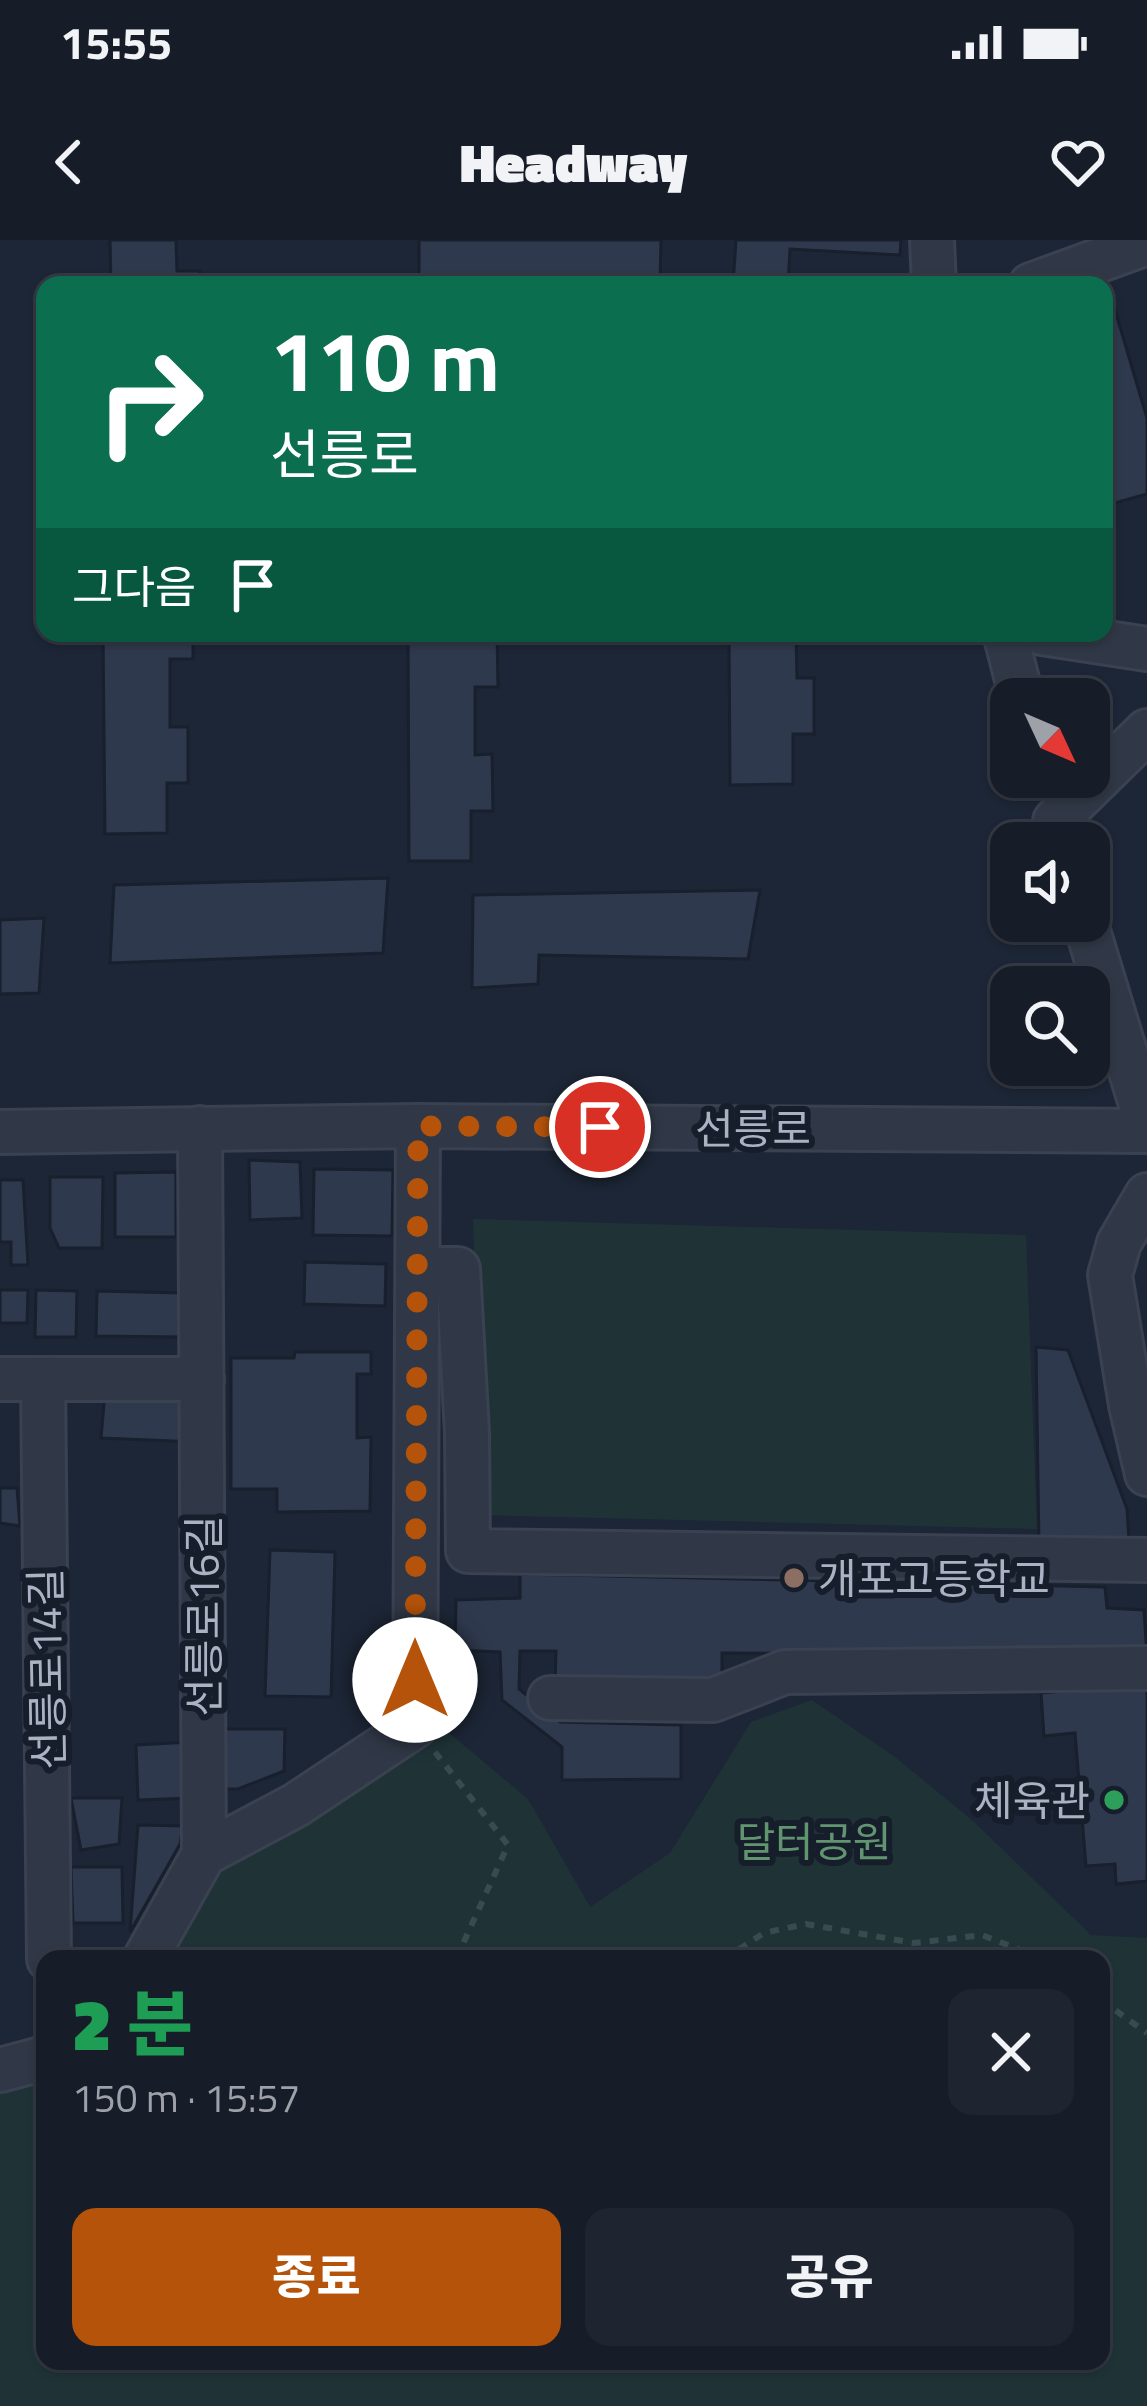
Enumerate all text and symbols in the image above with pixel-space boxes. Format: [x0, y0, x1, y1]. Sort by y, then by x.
text: 15:55 [60, 8, 172, 76]
text: Headway [460, 121, 687, 203]
icon: back [36, 129, 102, 195]
icon: heart [1045, 129, 1111, 195]
text: 110 m [270, 296, 500, 424]
icon: right [72, 324, 228, 480]
text: 선릉로 [270, 413, 419, 495]
text: 그다음 [72, 552, 196, 620]
icon: arrive [220, 552, 286, 618]
north arrow [990, 678, 1110, 798]
map controls [990, 678, 1110, 1086]
button: sound [990, 822, 1110, 942]
button: search [990, 966, 1110, 1086]
pin [549, 1076, 651, 1178]
icon: arrive [567, 1094, 633, 1160]
street label: 선릉로 [695, 1096, 811, 1160]
street label: 선릉로16길 [171, 1515, 235, 1717]
place label: 개포고등학교 [818, 1546, 1050, 1610]
marker: 개포고등학교 [781, 1565, 807, 1591]
street label: 선릉로14길 [12, 1568, 80, 1770]
position arrow [352, 1617, 478, 1743]
place label: 체육관 [974, 1768, 1090, 1832]
marker: 체육관 [1101, 1787, 1127, 1813]
park label: 달터공원 [737, 1809, 891, 1873]
text: 2 분 [72, 1968, 193, 2078]
button: close [948, 1989, 1074, 2115]
text: 150 m · 15:57 [72, 2068, 300, 2127]
button: 종료 [72, 2208, 561, 2346]
button: 공유 [585, 2208, 1074, 2346]

